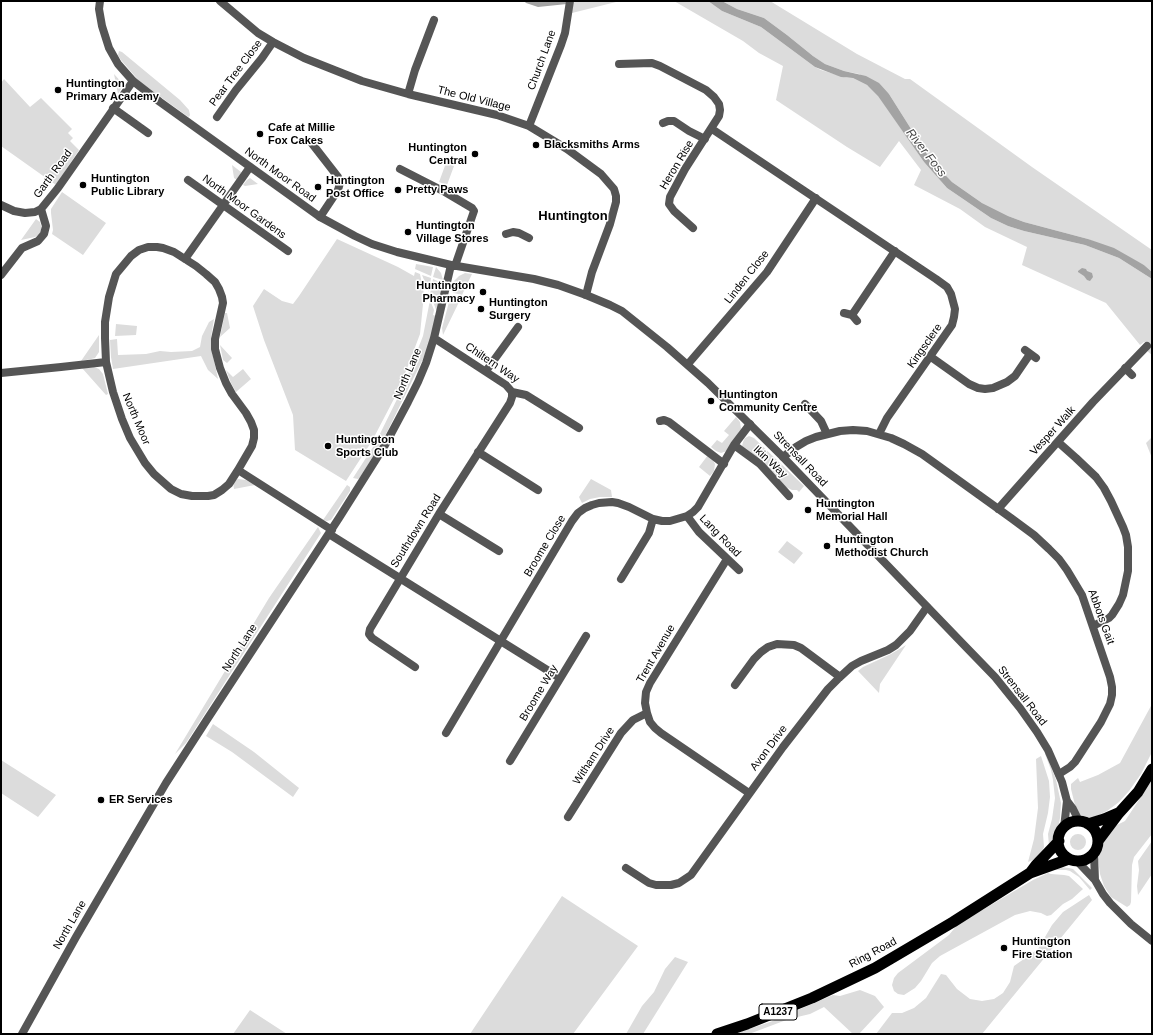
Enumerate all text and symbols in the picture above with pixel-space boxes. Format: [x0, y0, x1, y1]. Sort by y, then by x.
street label: Church Lane [525, 28, 559, 92]
street label: Pear Tree Close [207, 37, 265, 109]
place label: Huntington Primary Academy [66, 77, 159, 103]
street label: The Old Village [436, 84, 512, 114]
marker: Huntington Primary Academy [53, 85, 63, 95]
place label: Cafe at Millie Fox Cakes [268, 121, 335, 147]
water label: River Foss [903, 126, 949, 180]
marker: Cafe at Millie Fox Cakes [255, 129, 265, 139]
place label: Blacksmiths Arms [544, 138, 640, 152]
street label: Heron Rise [657, 138, 697, 192]
marker: Blacksmiths Arms [531, 140, 541, 150]
place label: Huntington Central [408, 141, 467, 167]
street label: North Moor Road [242, 145, 318, 205]
street label: Garth Road [31, 147, 75, 201]
marker: Huntington Central [470, 149, 480, 159]
place label: Huntington Public Library [91, 172, 164, 198]
street label: North Moor Gardens [200, 172, 288, 242]
place label: Huntington Post Office [326, 174, 385, 200]
marker: Huntington Public Library [78, 180, 88, 190]
marker: Huntington Post Office [313, 182, 323, 192]
place label: Pretty Paws [406, 183, 468, 197]
marker: Pretty Paws [393, 185, 403, 195]
district label: Huntington [538, 208, 608, 224]
place label: Huntington Village Stores [416, 219, 489, 245]
marker: Huntington Village Stores [403, 227, 413, 237]
street label: Linden Close [722, 248, 772, 306]
place label: Huntington Pharmacy [416, 279, 475, 305]
marker: Huntington Pharmacy [478, 287, 488, 297]
place label: Huntington Surgery [489, 296, 548, 322]
marker: Huntington Surgery [476, 304, 486, 314]
street label: Kingsclere [905, 321, 945, 371]
street label: Chiltern Way [462, 340, 522, 386]
street label: North Lane [391, 346, 425, 402]
place label: Huntington Community Centre [719, 388, 817, 414]
street label: North Moor [119, 391, 153, 447]
marker: Huntington Community Centre [706, 396, 716, 406]
street label: Vesper Walk [1028, 404, 1078, 458]
street label: Strensall Road [770, 428, 830, 490]
place label: Huntington Sports Club [336, 433, 398, 459]
marker: Huntington Sports Club [323, 441, 333, 451]
street label: Ikin Way [750, 443, 790, 481]
street label: Southdown Road [388, 492, 444, 570]
place label: Huntington Memorial Hall [816, 497, 888, 523]
marker: Huntington Memorial Hall [803, 505, 813, 515]
street label: Lang Road [697, 512, 743, 560]
street label: Broome Close [521, 513, 569, 579]
place label: Huntington Methodist Church [835, 533, 928, 559]
marker: Huntington Methodist Church [822, 541, 832, 551]
street label: Abbots Gait [1085, 588, 1117, 646]
street label: North Lane [220, 622, 260, 674]
street label: Trent Avenue [634, 622, 678, 686]
street label: Broome Way [517, 663, 561, 723]
street label: Strensall Road [995, 664, 1049, 728]
street label: Avon Drive [748, 723, 790, 773]
street label: Witham Drive [570, 725, 618, 787]
place label: ER Services [109, 793, 173, 807]
marker: ER Services [96, 795, 106, 805]
street label: North Lane [51, 898, 89, 952]
street label: Ring Road [847, 935, 899, 971]
place label: Huntington Fire Station [1012, 935, 1073, 961]
marker: Huntington Fire Station [999, 943, 1009, 953]
road number: A1237 [759, 1004, 797, 1020]

